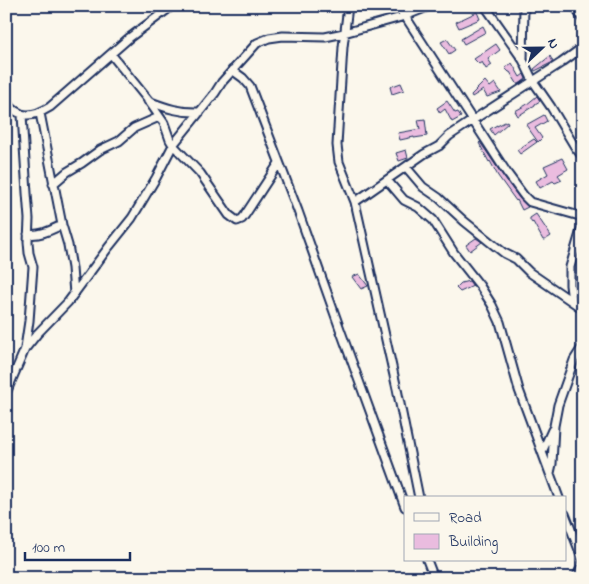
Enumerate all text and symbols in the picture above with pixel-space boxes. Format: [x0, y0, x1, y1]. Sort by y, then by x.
north arrow [516, 22, 566, 72]
text: N [541, 35, 564, 52]
legend [404, 496, 566, 562]
text: Road [449, 507, 482, 529]
scale bar [25, 529, 130, 561]
text: Building [448, 531, 498, 554]
text: 100 m [32, 537, 65, 559]

